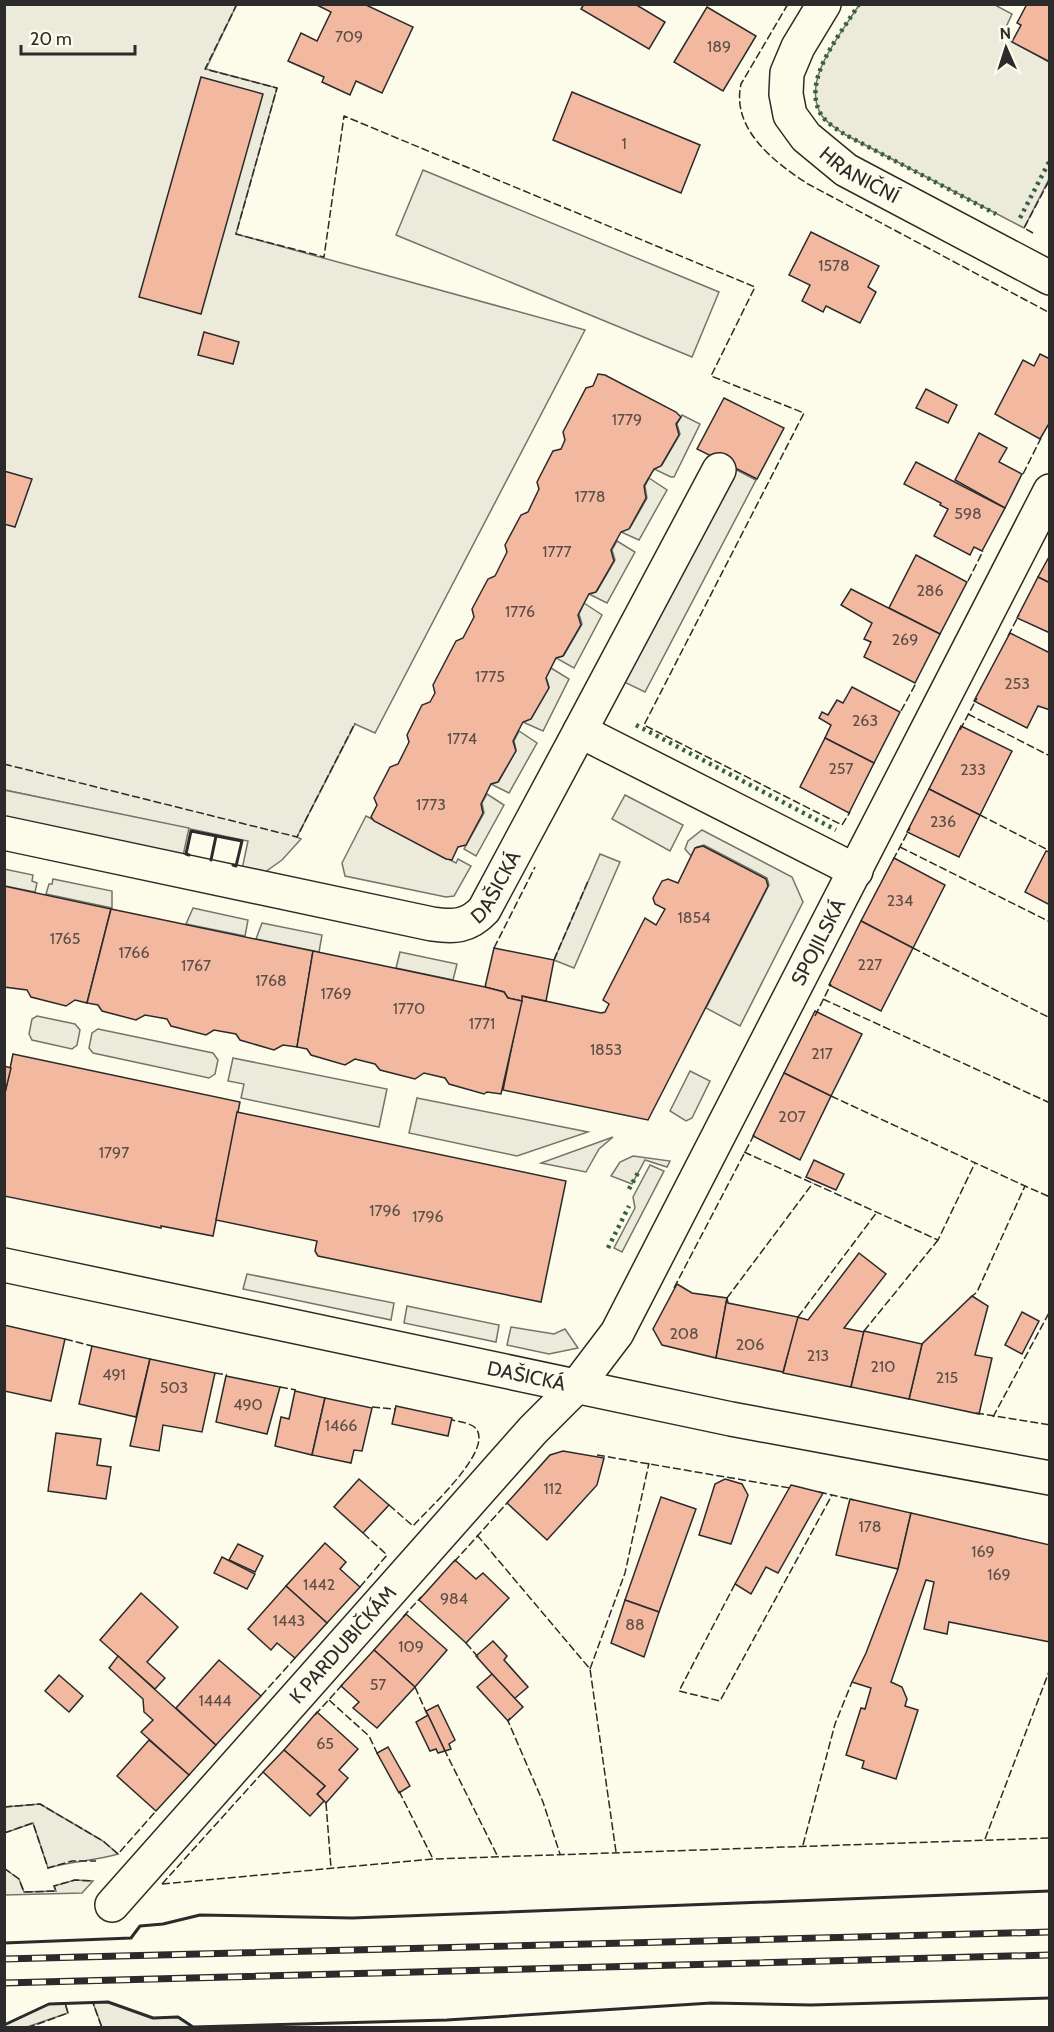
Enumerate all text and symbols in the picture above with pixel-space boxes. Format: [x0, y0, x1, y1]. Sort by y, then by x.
scale bar [21, 18, 135, 56]
north arrow [976, 18, 1036, 78]
text: N [999, 24, 1011, 43]
house number: 709 [335, 27, 363, 46]
text: 20 m [30, 28, 72, 50]
house number: 189 [707, 37, 731, 56]
house number: 1 [621, 134, 627, 153]
street label: HRANIČNÍ [815, 141, 903, 208]
house number: 1578 [818, 256, 850, 275]
house number: 1779 [612, 410, 642, 429]
house number: 1778 [574, 487, 606, 506]
house number: 598 [954, 504, 982, 523]
house number: 1777 [542, 542, 572, 561]
house number: 286 [916, 581, 944, 600]
house number: 1776 [505, 602, 535, 621]
house number: 269 [892, 630, 918, 649]
house number: 1775 [475, 667, 505, 686]
house number: 253 [1004, 674, 1030, 693]
house number: 263 [852, 711, 878, 730]
house number: 1774 [447, 729, 477, 748]
house number: 257 [828, 759, 854, 778]
house number: 233 [960, 760, 986, 779]
house number: 1773 [416, 795, 446, 814]
house number: 236 [930, 812, 956, 831]
street label: DAŠICKÁ [466, 846, 526, 929]
house number: 234 [887, 891, 913, 910]
street label: SPOJILSKÁ [786, 894, 851, 989]
house number: 1854 [678, 908, 710, 927]
house number: 1765 [50, 929, 80, 948]
house number: 1766 [118, 943, 150, 962]
house number: 227 [858, 955, 882, 974]
house number: 1767 [181, 956, 211, 975]
house number: 1768 [255, 971, 287, 990]
house number: 1769 [320, 984, 352, 1003]
house number: 1770 [393, 999, 425, 1018]
house number: 1771 [469, 1014, 495, 1033]
house number: 1853 [590, 1040, 622, 1059]
house number: 217 [811, 1044, 833, 1063]
house number: 207 [778, 1107, 806, 1126]
house number: 1797 [99, 1143, 129, 1162]
house number: 1796 [369, 1201, 401, 1220]
house number: 1796 [412, 1207, 444, 1226]
house number: 208 [669, 1324, 699, 1343]
house number: 206 [736, 1335, 764, 1354]
house number: 213 [807, 1346, 829, 1365]
street label: DAŠICKÁ [485, 1356, 568, 1396]
house number: 210 [871, 1357, 895, 1376]
house number: 491 [102, 1365, 126, 1384]
house number: 215 [936, 1368, 958, 1387]
house number: 503 [160, 1378, 188, 1397]
house number: 490 [233, 1395, 263, 1414]
house number: 1466 [325, 1416, 357, 1435]
house number: 112 [544, 1479, 562, 1498]
house number: 178 [859, 1517, 881, 1536]
house number: 169 [971, 1542, 995, 1561]
house number: 169 [987, 1565, 1011, 1584]
house number: 1442 [303, 1575, 335, 1594]
street label: K PARDUBIČKÁM [284, 1581, 401, 1708]
house number: 984 [440, 1589, 468, 1608]
house number: 1443 [273, 1611, 305, 1630]
house number: 88 [625, 1615, 645, 1634]
house number: 109 [398, 1637, 424, 1656]
house number: 57 [370, 1675, 386, 1694]
house number: 1444 [199, 1691, 231, 1710]
house number: 65 [316, 1734, 334, 1753]

